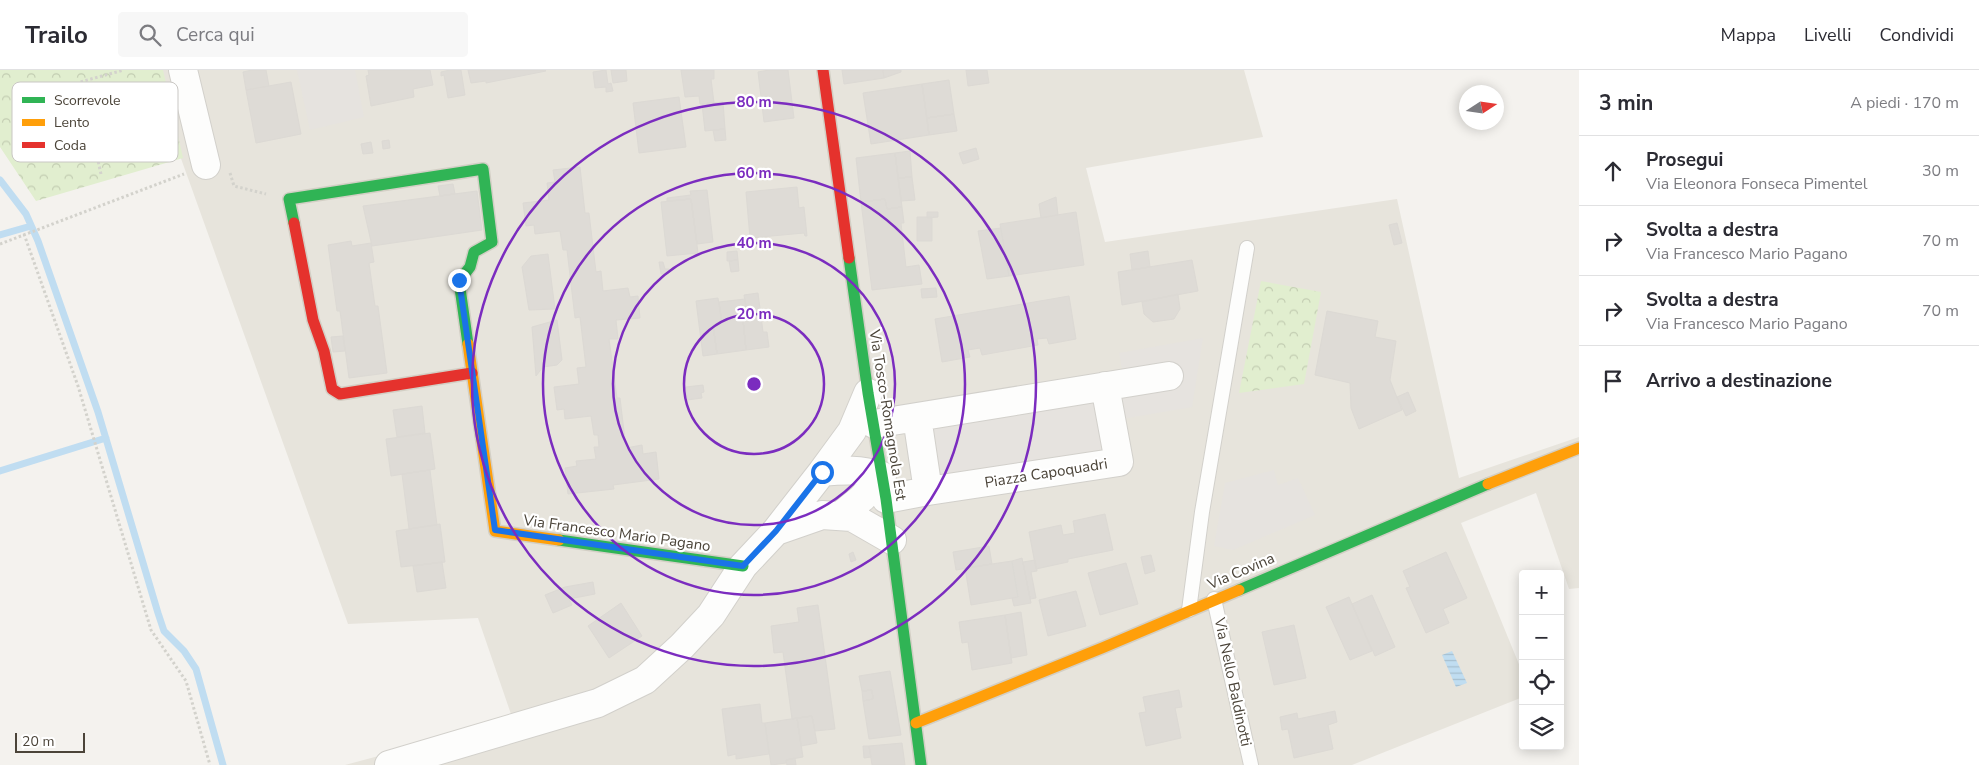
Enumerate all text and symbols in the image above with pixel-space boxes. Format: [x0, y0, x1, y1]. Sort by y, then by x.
search box [118, 12, 468, 57]
text: Trailo [25, 19, 88, 51]
icon: search [136, 21, 164, 49]
text: Cerca qui [176, 22, 255, 48]
text: Mappa [1721, 23, 1776, 47]
text: Livelli [1804, 23, 1851, 47]
text: Condividi [1879, 23, 1954, 47]
legend [12, 82, 178, 162]
north arrow [1459, 85, 1504, 130]
text: 3 min [1599, 89, 1653, 117]
text: Scorrevole [54, 91, 120, 110]
text: 80 m [736, 92, 772, 112]
text: A piedi · 170 m [1850, 92, 1959, 114]
text: Lento [54, 113, 90, 132]
text: Coda [54, 136, 86, 155]
text: Prosegui [1646, 147, 1723, 173]
icon: ahead [1599, 157, 1627, 185]
text: 30 m [1922, 160, 1959, 182]
text: 60 m [736, 163, 772, 183]
text: Via Eleonora Fonseca Pimentel [1646, 173, 1867, 195]
text: Svolta a destra [1646, 217, 1779, 243]
icon: right [1599, 227, 1627, 255]
text: 70 m [1922, 230, 1959, 252]
text: 40 m [736, 233, 772, 253]
text: Via Francesco Mario Pagano [1646, 243, 1848, 265]
route end [448, 269, 471, 292]
text: Svolta a destra [1646, 287, 1779, 313]
icon: right [1599, 297, 1627, 325]
text: 70 m [1922, 300, 1959, 322]
text: 20 m [736, 304, 772, 324]
text: Via Francesco Mario Pagano [1646, 313, 1848, 335]
street label: Via Tosco-Romagnola Est [864, 327, 912, 503]
icon: arrive [1599, 367, 1627, 395]
text: Arrivo a destinazione [1646, 368, 1832, 394]
centre of rings [745, 375, 763, 393]
street label: Piazza Capoquadri [983, 453, 1109, 493]
route start [811, 461, 834, 484]
street label: Via Francesco Mario Pagano [521, 510, 712, 556]
street label: Via Covina [1203, 548, 1278, 594]
map controls [1519, 570, 1564, 750]
button: + [1519, 570, 1564, 615]
street label: Via Nello Baldinotti [1209, 615, 1256, 748]
button: − [1519, 615, 1564, 660]
button: locate [1519, 660, 1564, 705]
button: layers [1519, 705, 1564, 750]
scale bar [15, 730, 85, 753]
text: 20 m [22, 732, 54, 751]

